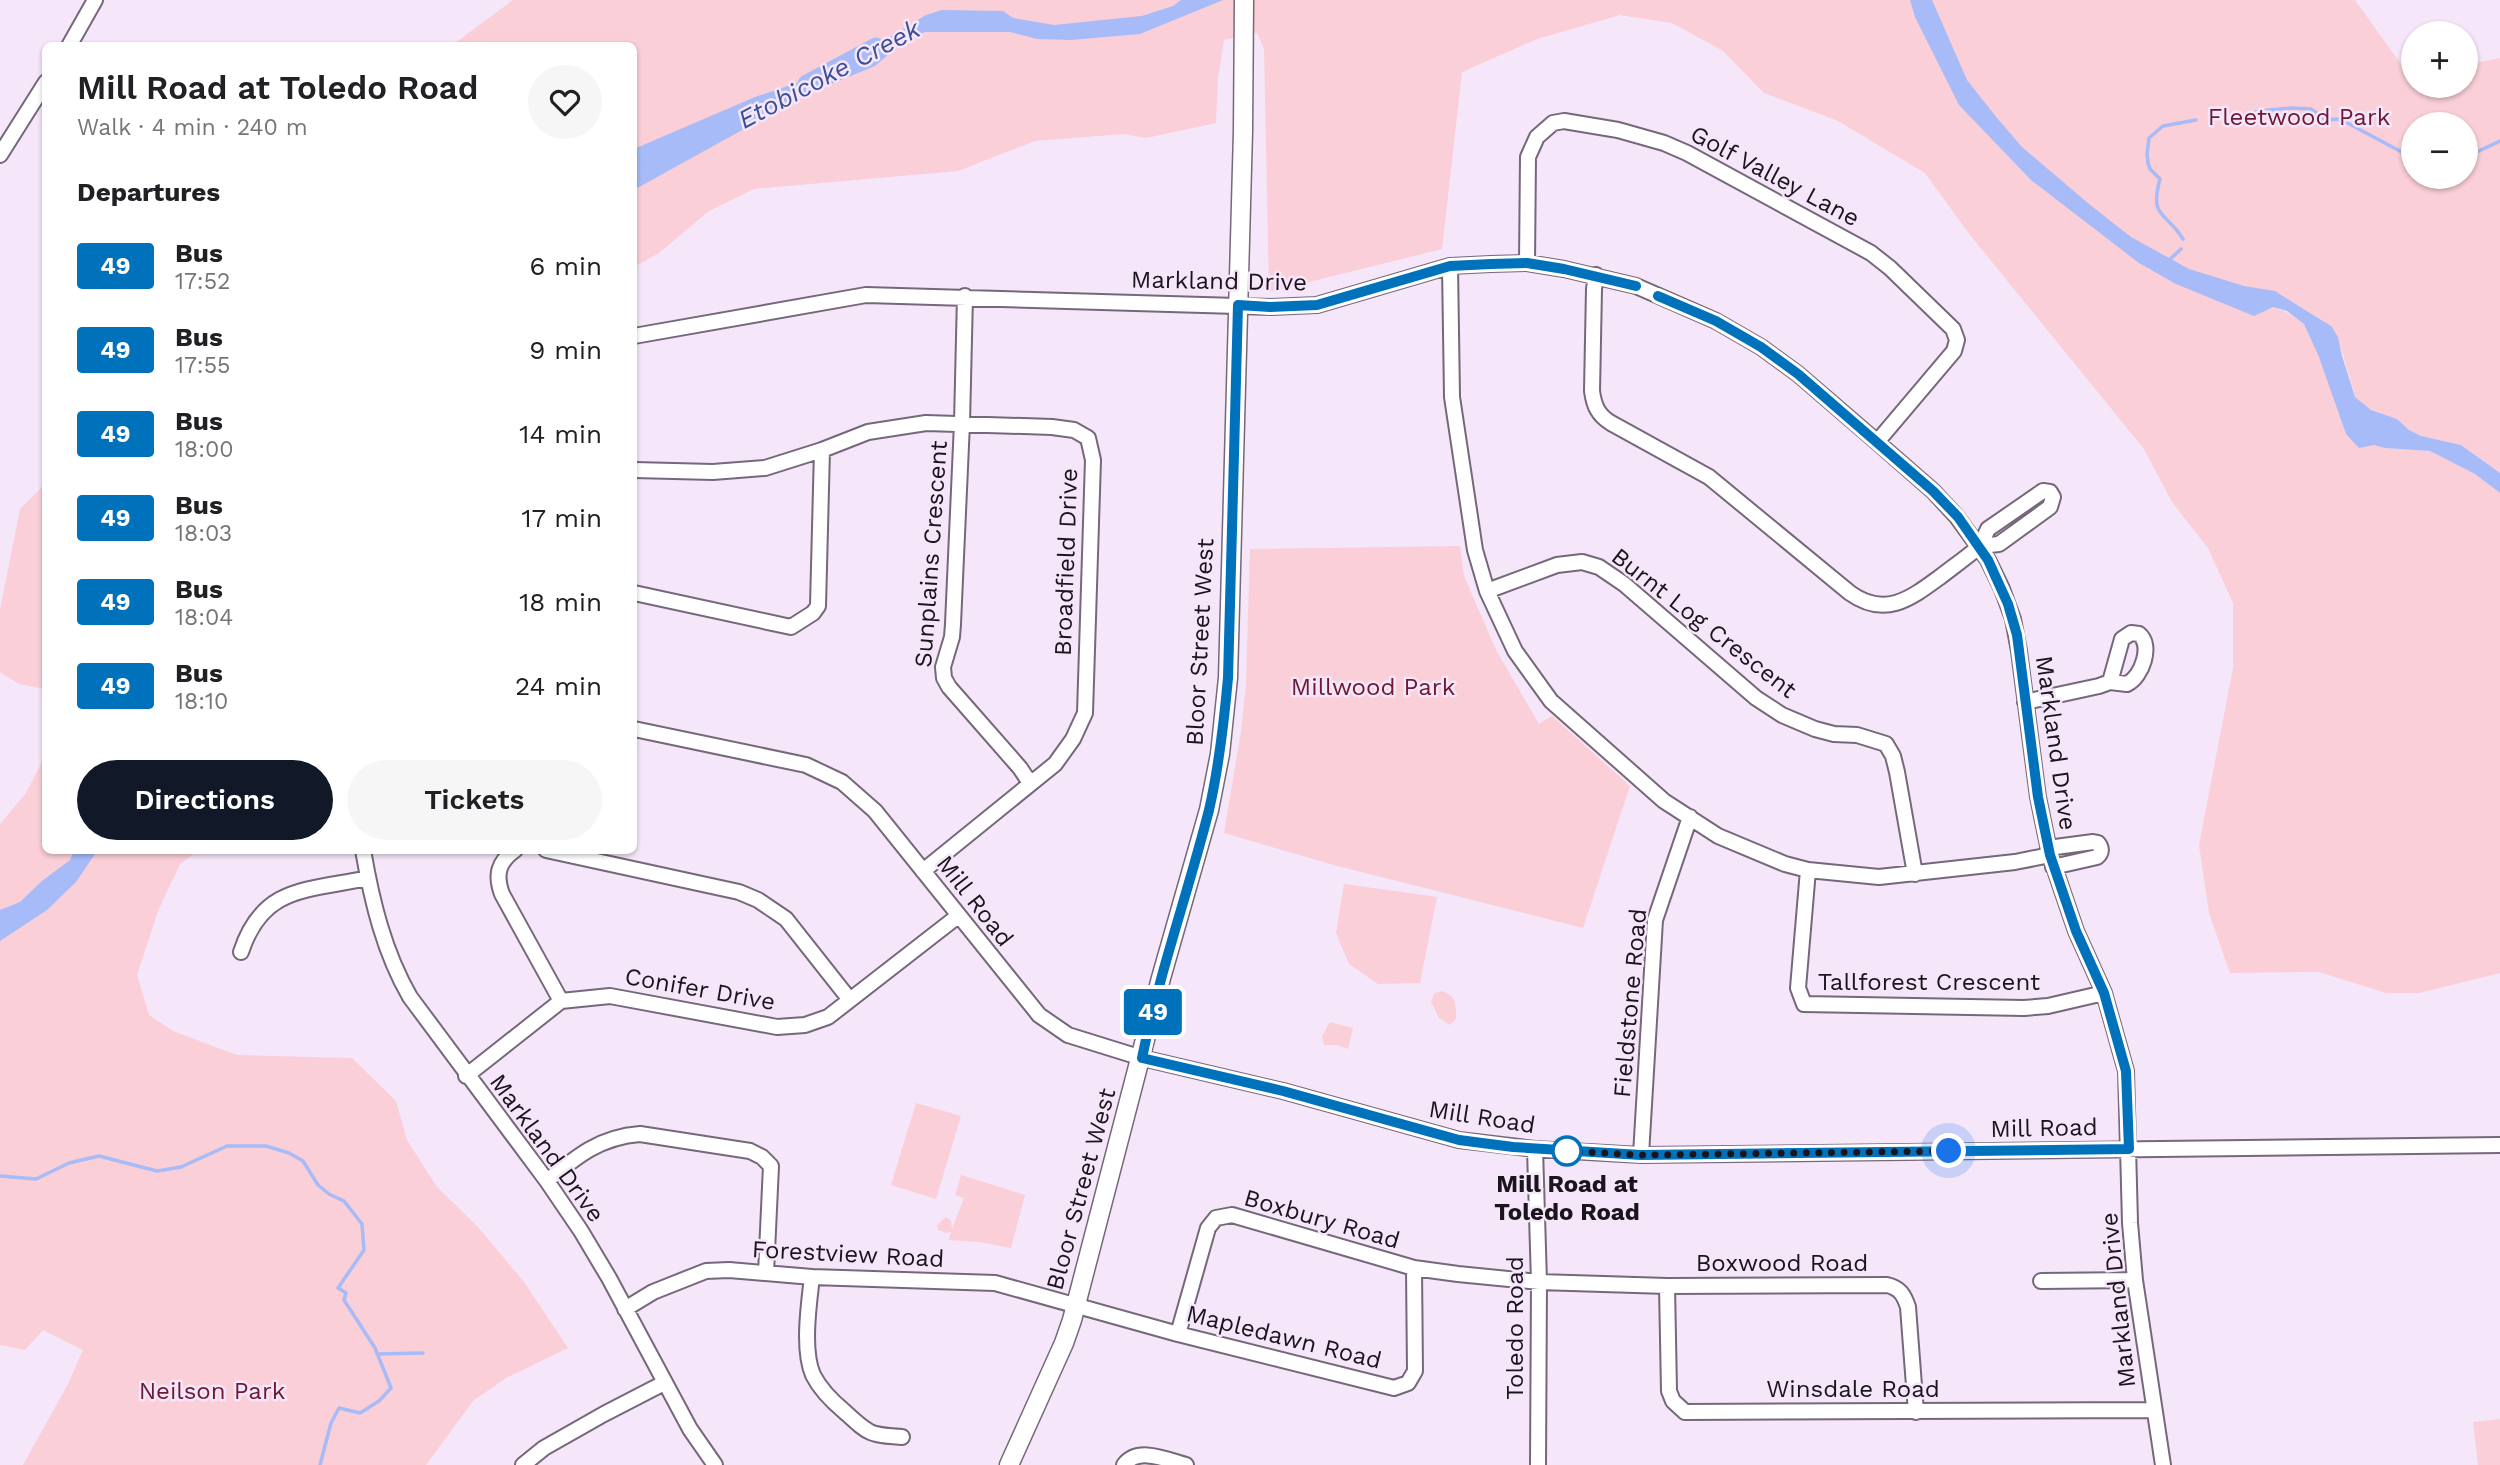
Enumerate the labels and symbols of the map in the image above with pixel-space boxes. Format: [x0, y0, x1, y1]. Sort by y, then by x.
water label: Etobicoke Creek [733, 13, 926, 135]
park label: Fleetwood Park [2208, 103, 2391, 131]
street label: Golf Valley Lane [1686, 120, 1864, 232]
street label: Markland Drive [1131, 265, 1307, 297]
street label: Sunplains Crescent [909, 440, 953, 668]
street label: Broadfield Drive [1049, 468, 1083, 656]
street label: Bloor Street West [1181, 537, 1219, 747]
street label: Burnt Log Crescent [1606, 542, 1802, 704]
street label: Markland Drive [2030, 654, 2082, 832]
park label: Millwood Park [1291, 673, 1456, 701]
street label: Mill Road [931, 850, 1019, 952]
street label: Fieldstone Road [1608, 907, 1652, 1099]
street label: Conifer Drive [623, 962, 777, 1016]
street label: Tallforest Crescent [1818, 968, 2040, 996]
line badge: 49 [1122, 989, 1184, 1035]
street label: Markland Drive [484, 1069, 610, 1227]
street label: Bloor Street West [1041, 1085, 1121, 1293]
street label: Mill Road [1427, 1095, 1537, 1139]
street label: Mill Road [1990, 1113, 2098, 1143]
your location [1931, 1133, 1966, 1168]
marker: Mill Road at Toledo Road [1552, 1136, 1582, 1166]
place label: Mill Road at Toledo Road [1494, 1170, 1640, 1226]
street label: Boxbury Road [1241, 1183, 1403, 1255]
street label: Markland Drive [2095, 1211, 2141, 1389]
street label: Forestview Road [751, 1235, 945, 1273]
street label: Boxwood Road [1696, 1249, 1868, 1277]
street label: Toledo Road [1501, 1256, 1529, 1400]
street label: Mapledawn Road [1183, 1299, 1385, 1375]
street label: Winsdale Road [1766, 1375, 1940, 1403]
park label: Neilson Park [139, 1377, 286, 1405]

